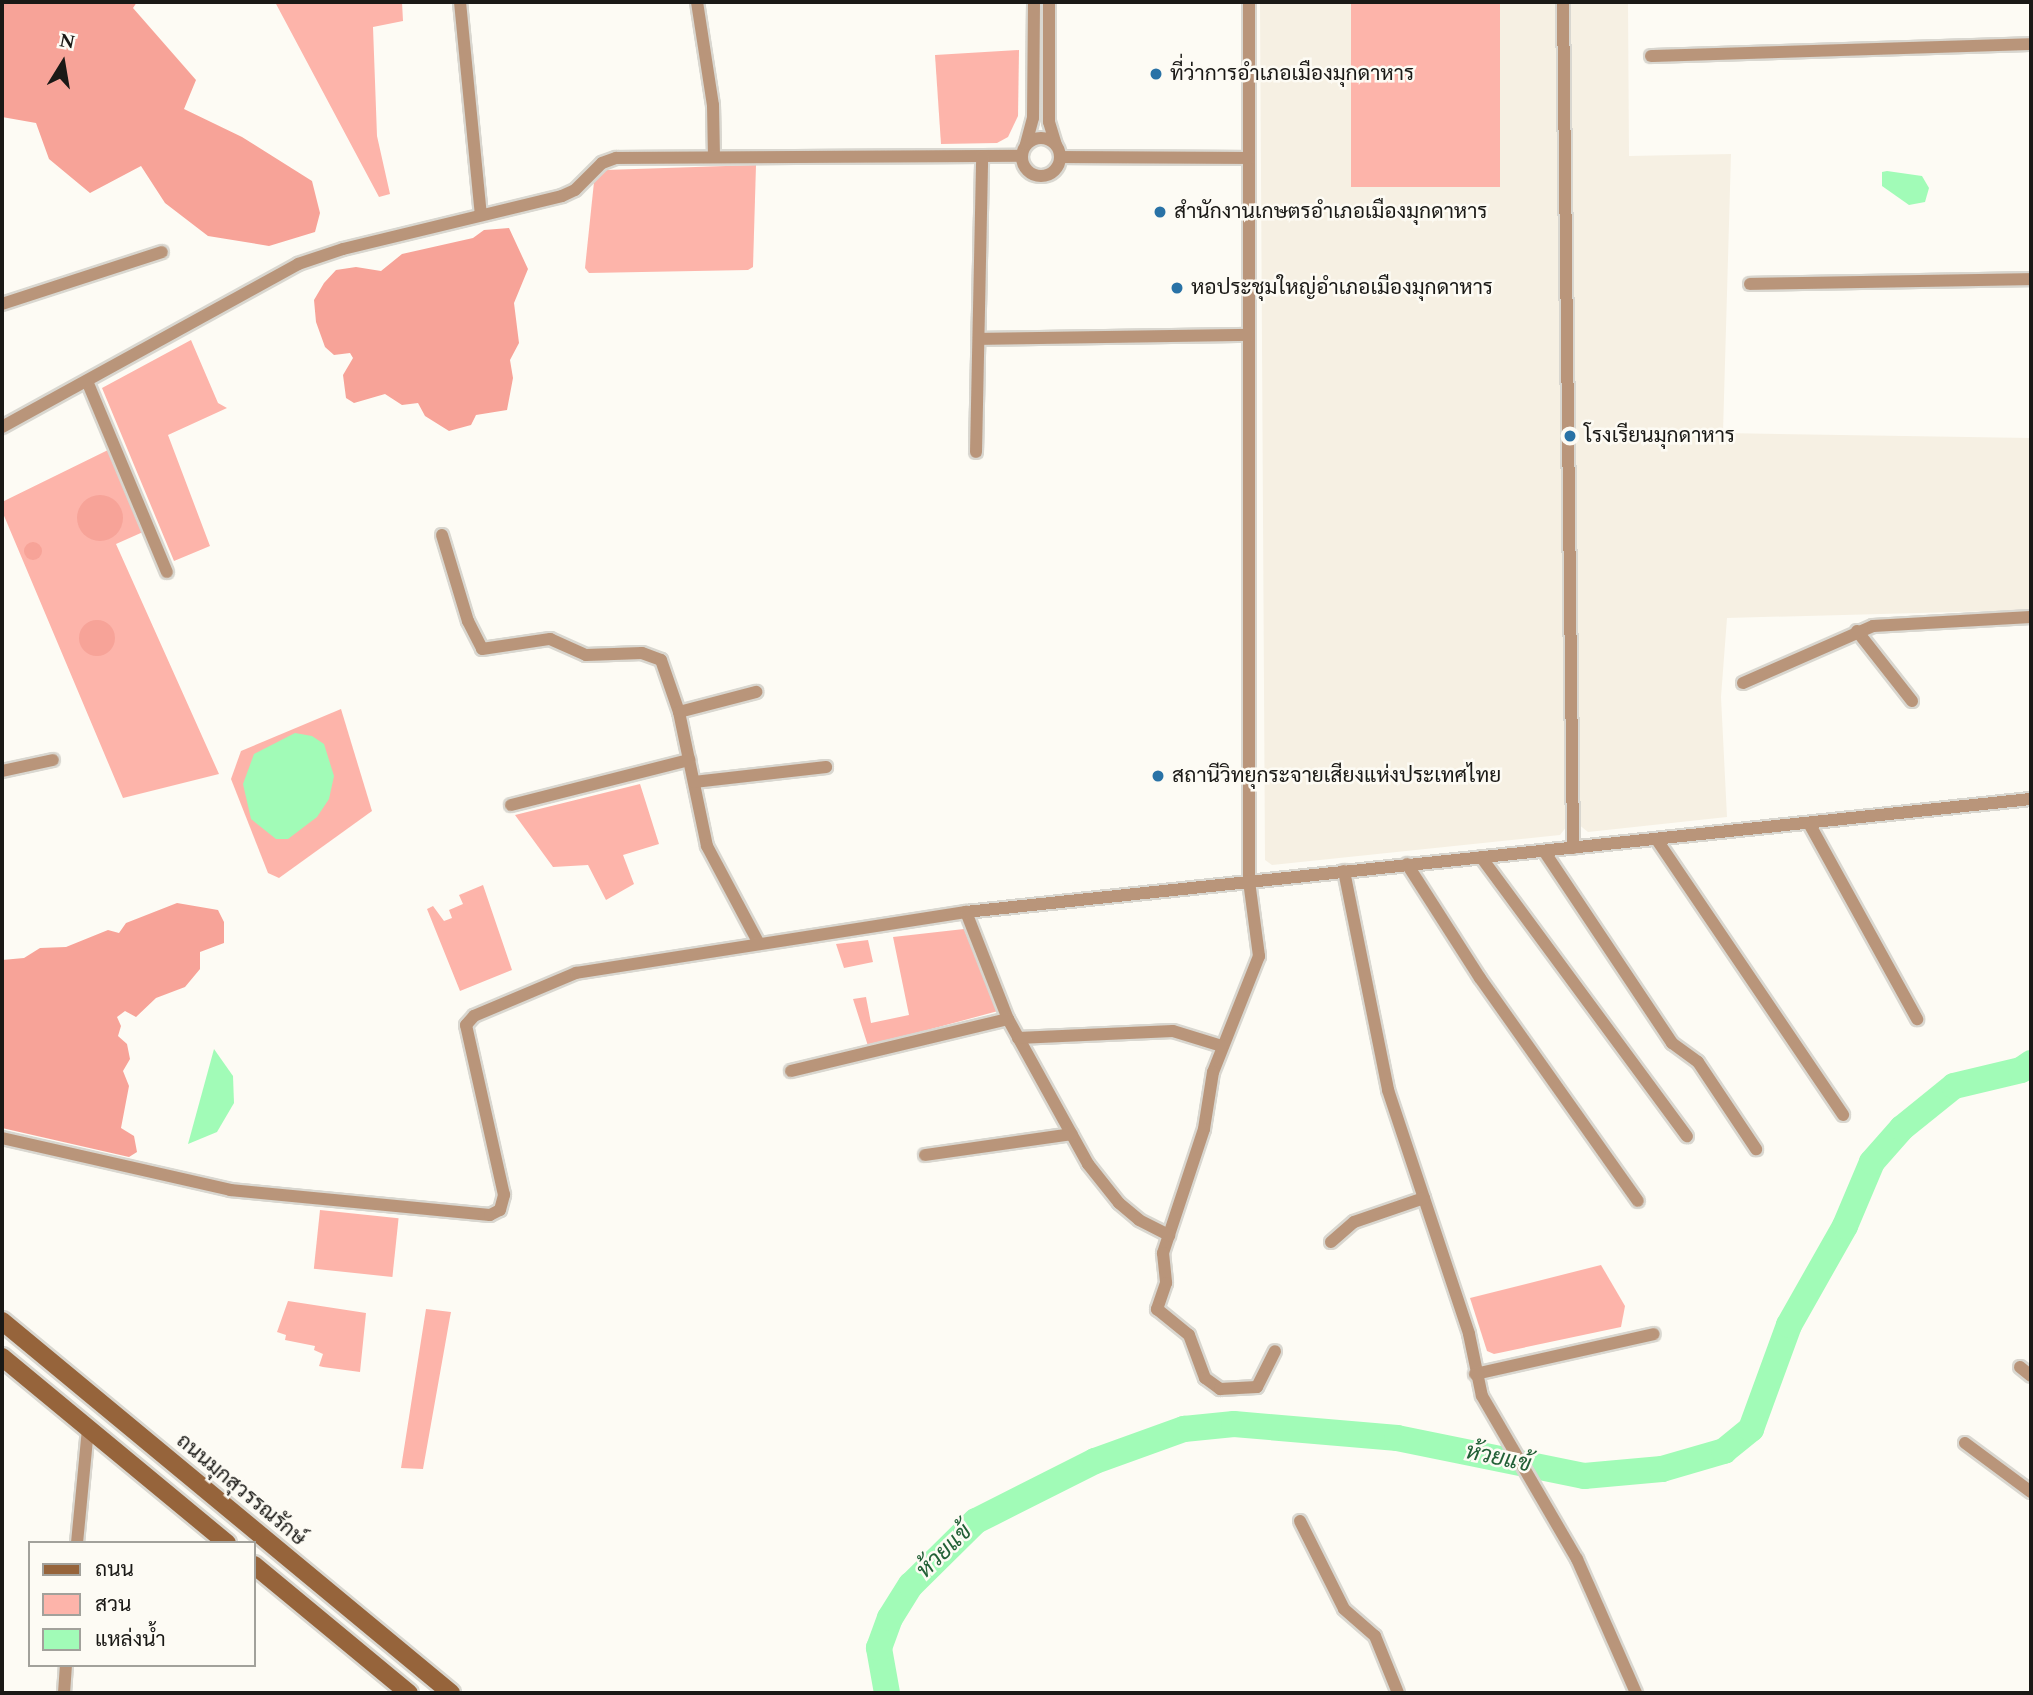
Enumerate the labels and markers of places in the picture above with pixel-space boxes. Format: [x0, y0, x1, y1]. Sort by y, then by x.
place label: ที่ว่าการอำเภอเมืองมุกดาหาร [1170, 61, 1414, 87]
marker: ที่ว่าการอำเภอเมืองมุกดาหาร [1148, 66, 1164, 82]
place label: สำนักงานเกษตรอำเภอเมืองมุกดาหาร [1174, 199, 1488, 225]
marker: สำนักงานเกษตรอำเภอเมืองมุกดาหาร [1152, 204, 1168, 220]
place label: หอประชุมใหญ่อำเภอเมืองมุกดาหาร [1191, 275, 1493, 301]
marker: หอประชุมใหญ่อำเภอเมืองมุกดาหาร [1169, 280, 1185, 296]
place label: โรงเรียนมุกดาหาร [1584, 423, 1735, 449]
marker: โรงเรียนมุกดาหาร [1562, 428, 1578, 444]
place label: สถานีวิทยุกระจายเสียงแห่งประเทศไทย [1172, 763, 1501, 789]
marker: สถานีวิทยุกระจายเสียงแห่งประเทศไทย [1150, 768, 1166, 784]

